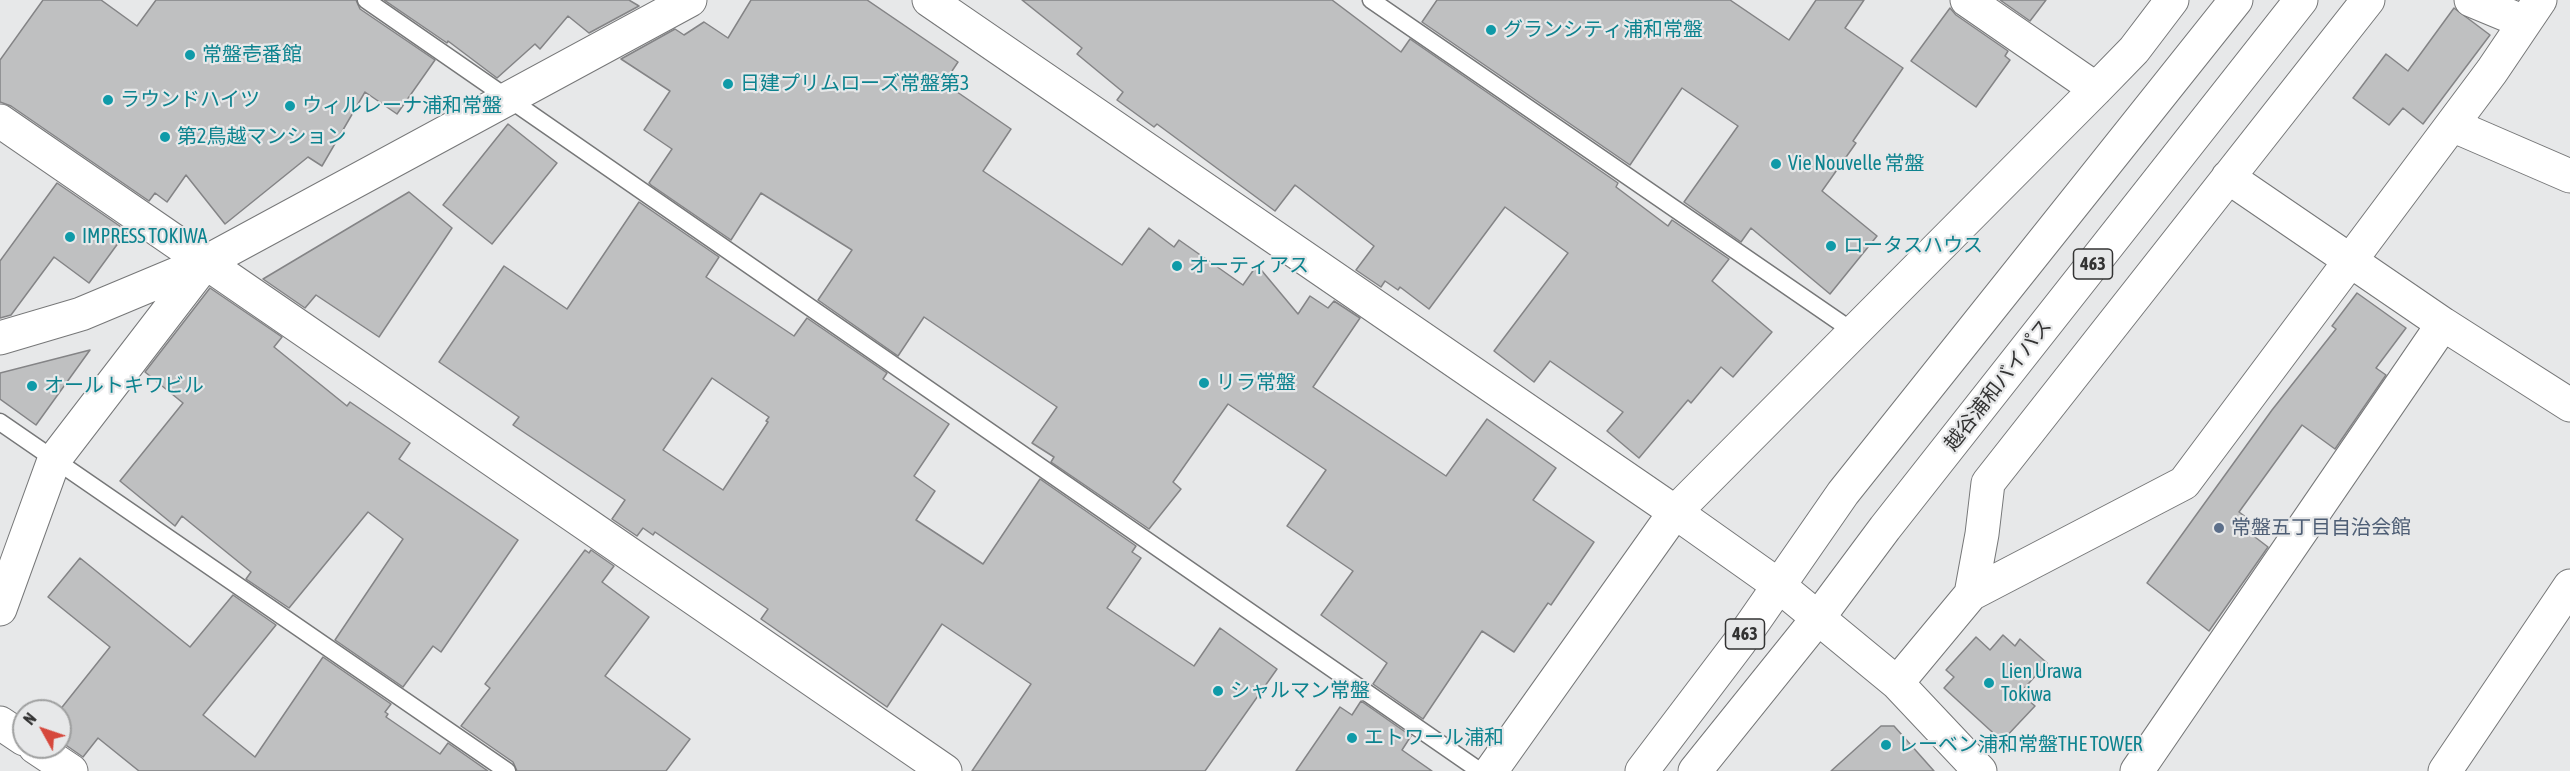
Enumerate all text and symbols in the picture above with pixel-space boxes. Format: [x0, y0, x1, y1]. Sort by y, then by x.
place label: グランシティ浦和常盤 [1503, 18, 1703, 42]
marker: グランシティ浦和常盤 [1484, 23, 1498, 37]
place label: 常盤壱番館 [202, 43, 302, 67]
marker: 常盤壱番館 [183, 48, 197, 62]
place label: 日建プリムローズ常盤第3 [740, 72, 969, 96]
marker: 日建プリムローズ常盤第3 [721, 77, 735, 91]
place label: ラウンドハイツ [120, 88, 260, 112]
marker: ラウンドハイツ [101, 93, 115, 107]
place label: ウィルレーナ浦和常盤 [302, 94, 502, 118]
marker: ウィルレーナ浦和常盤 [283, 99, 297, 113]
place label: 第2鳥越マンション [177, 125, 346, 149]
marker: 第2鳥越マンション [158, 130, 172, 144]
place label: Vie Nouvelle 常盤 [1788, 152, 1924, 176]
marker: Vie Nouvelle 常盤 [1769, 157, 1783, 171]
place label: IMPRESS TOKIWA [82, 225, 207, 249]
marker: IMPRESS TOKIWA [63, 230, 77, 244]
place label: ロータスハウス [1843, 234, 1983, 258]
marker: ロータスハウス [1824, 239, 1838, 253]
road number: 463 [2074, 249, 2112, 279]
place label: オーティアス [1189, 254, 1309, 278]
marker: オーティアス [1170, 259, 1184, 273]
street label: 越谷浦和バイパス [1939, 315, 2057, 455]
place label: リラ常盤 [1216, 371, 1296, 395]
place label: オールトキワビル [44, 374, 204, 398]
marker: リラ常盤 [1197, 376, 1211, 390]
marker: オールトキワビル [25, 379, 39, 393]
place label: 常盤五丁目自治会館 [2231, 516, 2411, 540]
marker: 常盤五丁目自治会館 [2212, 521, 2226, 535]
road number: 463 [1726, 619, 1764, 649]
place label: Lien Urawa Tokiwa [2001, 660, 2082, 707]
marker: Lien Urawa Tokiwa [1982, 676, 1996, 690]
place label: シャルマン常盤 [1230, 679, 1370, 703]
marker: シャルマン常盤 [1211, 684, 1225, 698]
north arrow [12, 699, 72, 759]
text: N [20, 709, 40, 728]
place label: エトワール浦和 [1364, 726, 1504, 750]
marker: エトワール浦和 [1345, 731, 1359, 745]
place label: レーベン浦和常盤THE TOWER [1898, 733, 2143, 757]
marker: レーベン浦和常盤THE TOWER [1879, 738, 1893, 752]

